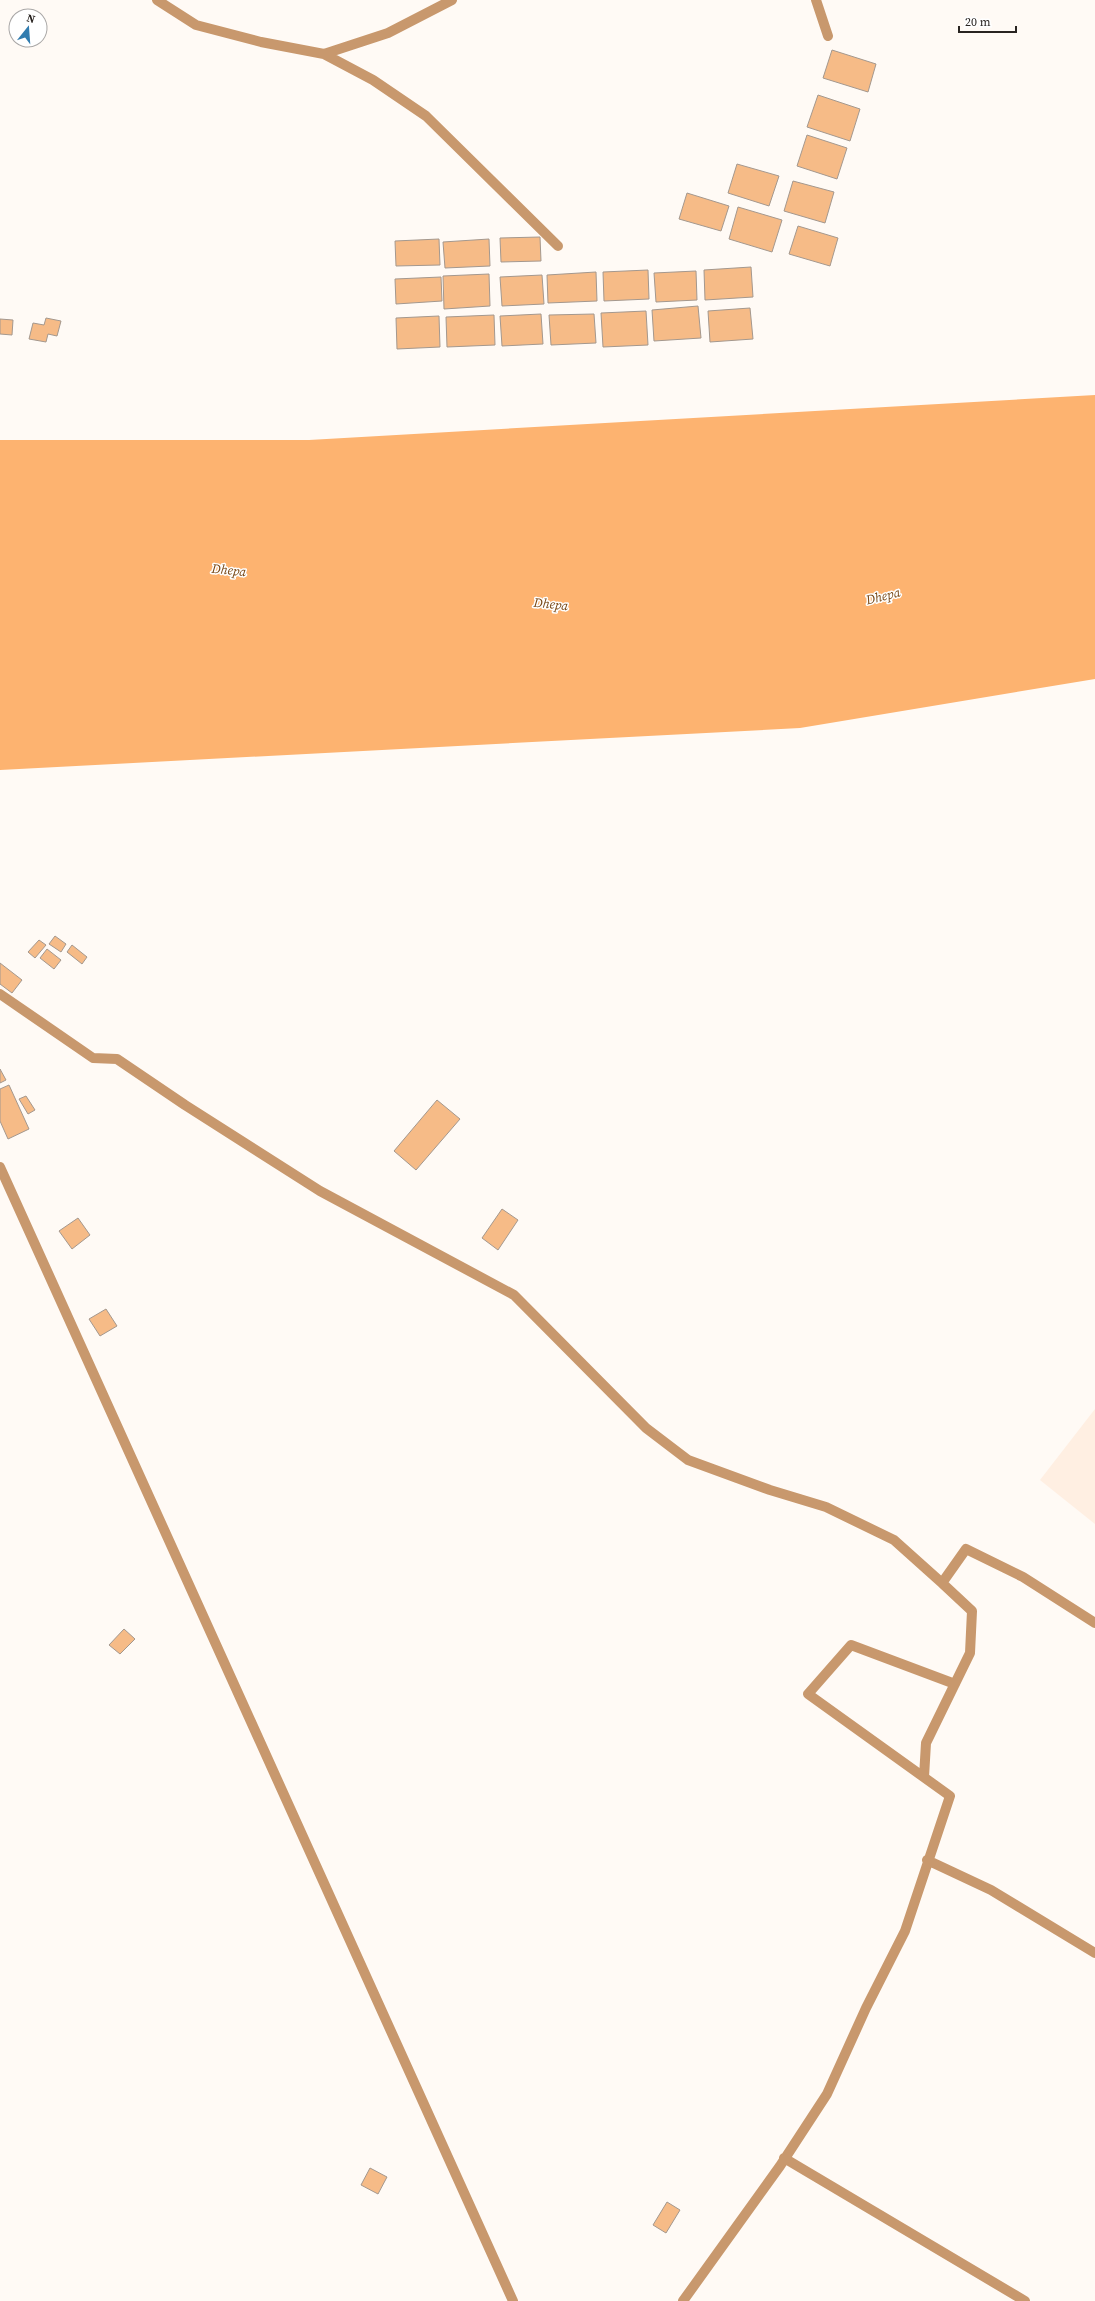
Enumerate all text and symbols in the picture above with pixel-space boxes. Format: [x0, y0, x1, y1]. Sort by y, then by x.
north arrow [8, 8, 48, 48]
scale bar [959, 8, 1016, 34]
text: N [25, 11, 37, 27]
text: 20 m [965, 14, 991, 30]
water label: Dhepa [210, 560, 247, 580]
water label: Dhepa [863, 583, 902, 609]
water label: Dhepa [532, 594, 569, 614]

